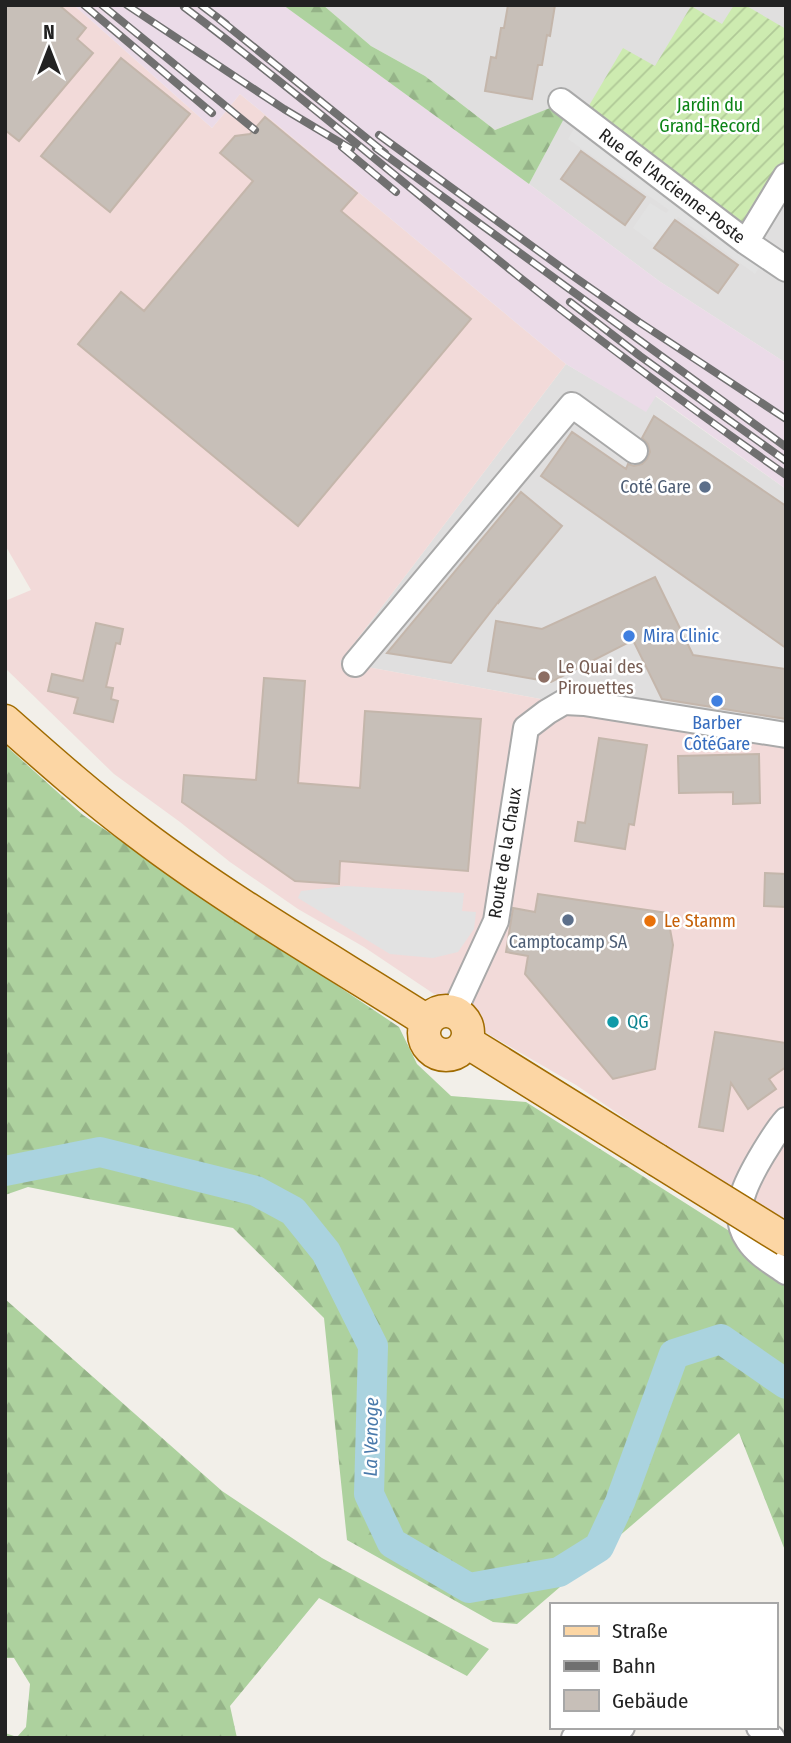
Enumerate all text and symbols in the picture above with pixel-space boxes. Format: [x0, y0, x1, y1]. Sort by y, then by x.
north arrow [14, 14, 84, 84]
text: N [43, 21, 55, 44]
park label: Jardin du Grand-Record [659, 94, 761, 137]
street label: Rue de l'Ancienne-Poste [594, 124, 750, 248]
place label: Coté Gare [620, 476, 691, 498]
marker: Coté Gare [697, 479, 713, 495]
place label: Mira Clinic [643, 625, 719, 647]
marker: Mira Clinic [621, 628, 637, 644]
place label: Le Quai des Pirouettes [558, 656, 644, 699]
marker: Le Quai des Pirouettes [536, 669, 552, 685]
marker: Barber CôtéGare [709, 693, 725, 709]
place label: Barber CôtéGare [684, 712, 750, 755]
street label: Route de la Chaux [484, 786, 526, 920]
place label: Le Stamm [664, 910, 736, 932]
marker: Camptocamp SA [560, 912, 576, 928]
marker: Le Stamm [642, 913, 658, 929]
place label: Camptocamp SA [509, 931, 628, 953]
place label: QG [627, 1011, 649, 1033]
marker: QG [605, 1014, 621, 1030]
water label: La Venoge [359, 1397, 383, 1477]
legend [550, 1603, 777, 1729]
text: Straße [612, 1618, 668, 1644]
text: Bahn [612, 1653, 656, 1679]
text: Gebäude [612, 1688, 688, 1714]

